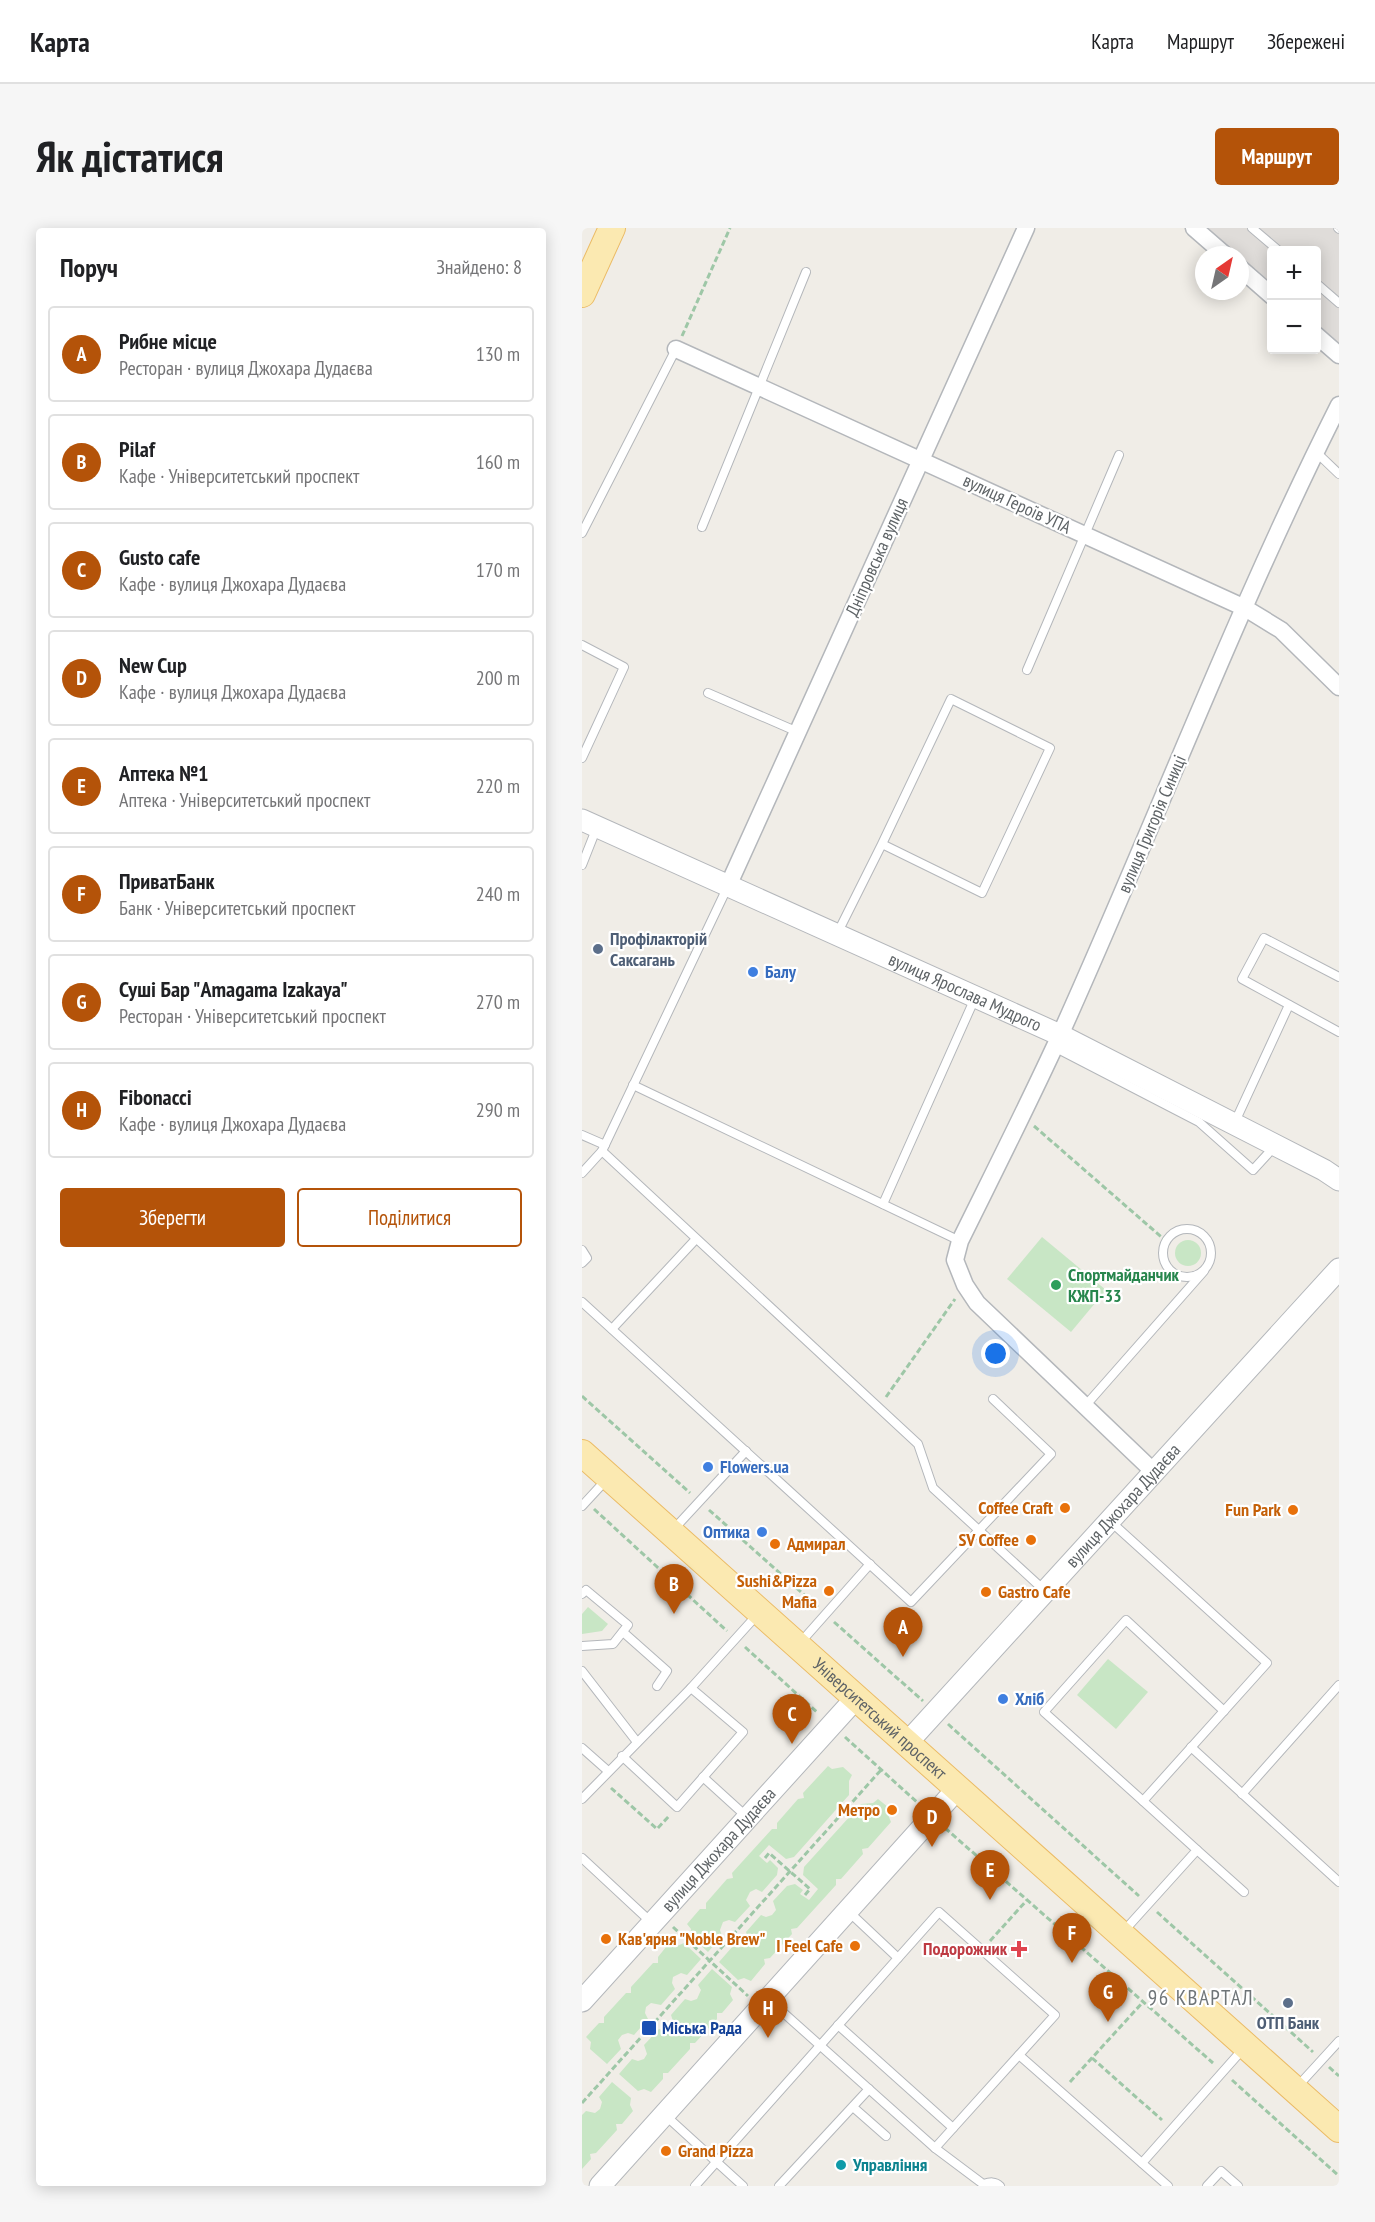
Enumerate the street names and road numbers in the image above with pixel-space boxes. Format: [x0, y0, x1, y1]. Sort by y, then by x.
street label: вулиця Героїв УПА [960, 469, 1075, 539]
street label: Дніпровська вулиця [840, 494, 913, 620]
street label: вулиця Григорія Синиці [1112, 751, 1191, 896]
street label: вулиця Ярослава Мудрого [885, 947, 1046, 1036]
street label: вулиця Джохара Дудаєва [1061, 1439, 1185, 1572]
street label: Університетський проспект [808, 1653, 952, 1784]
street label: вулиця Джохара Дудаєва [656, 1782, 781, 1916]

